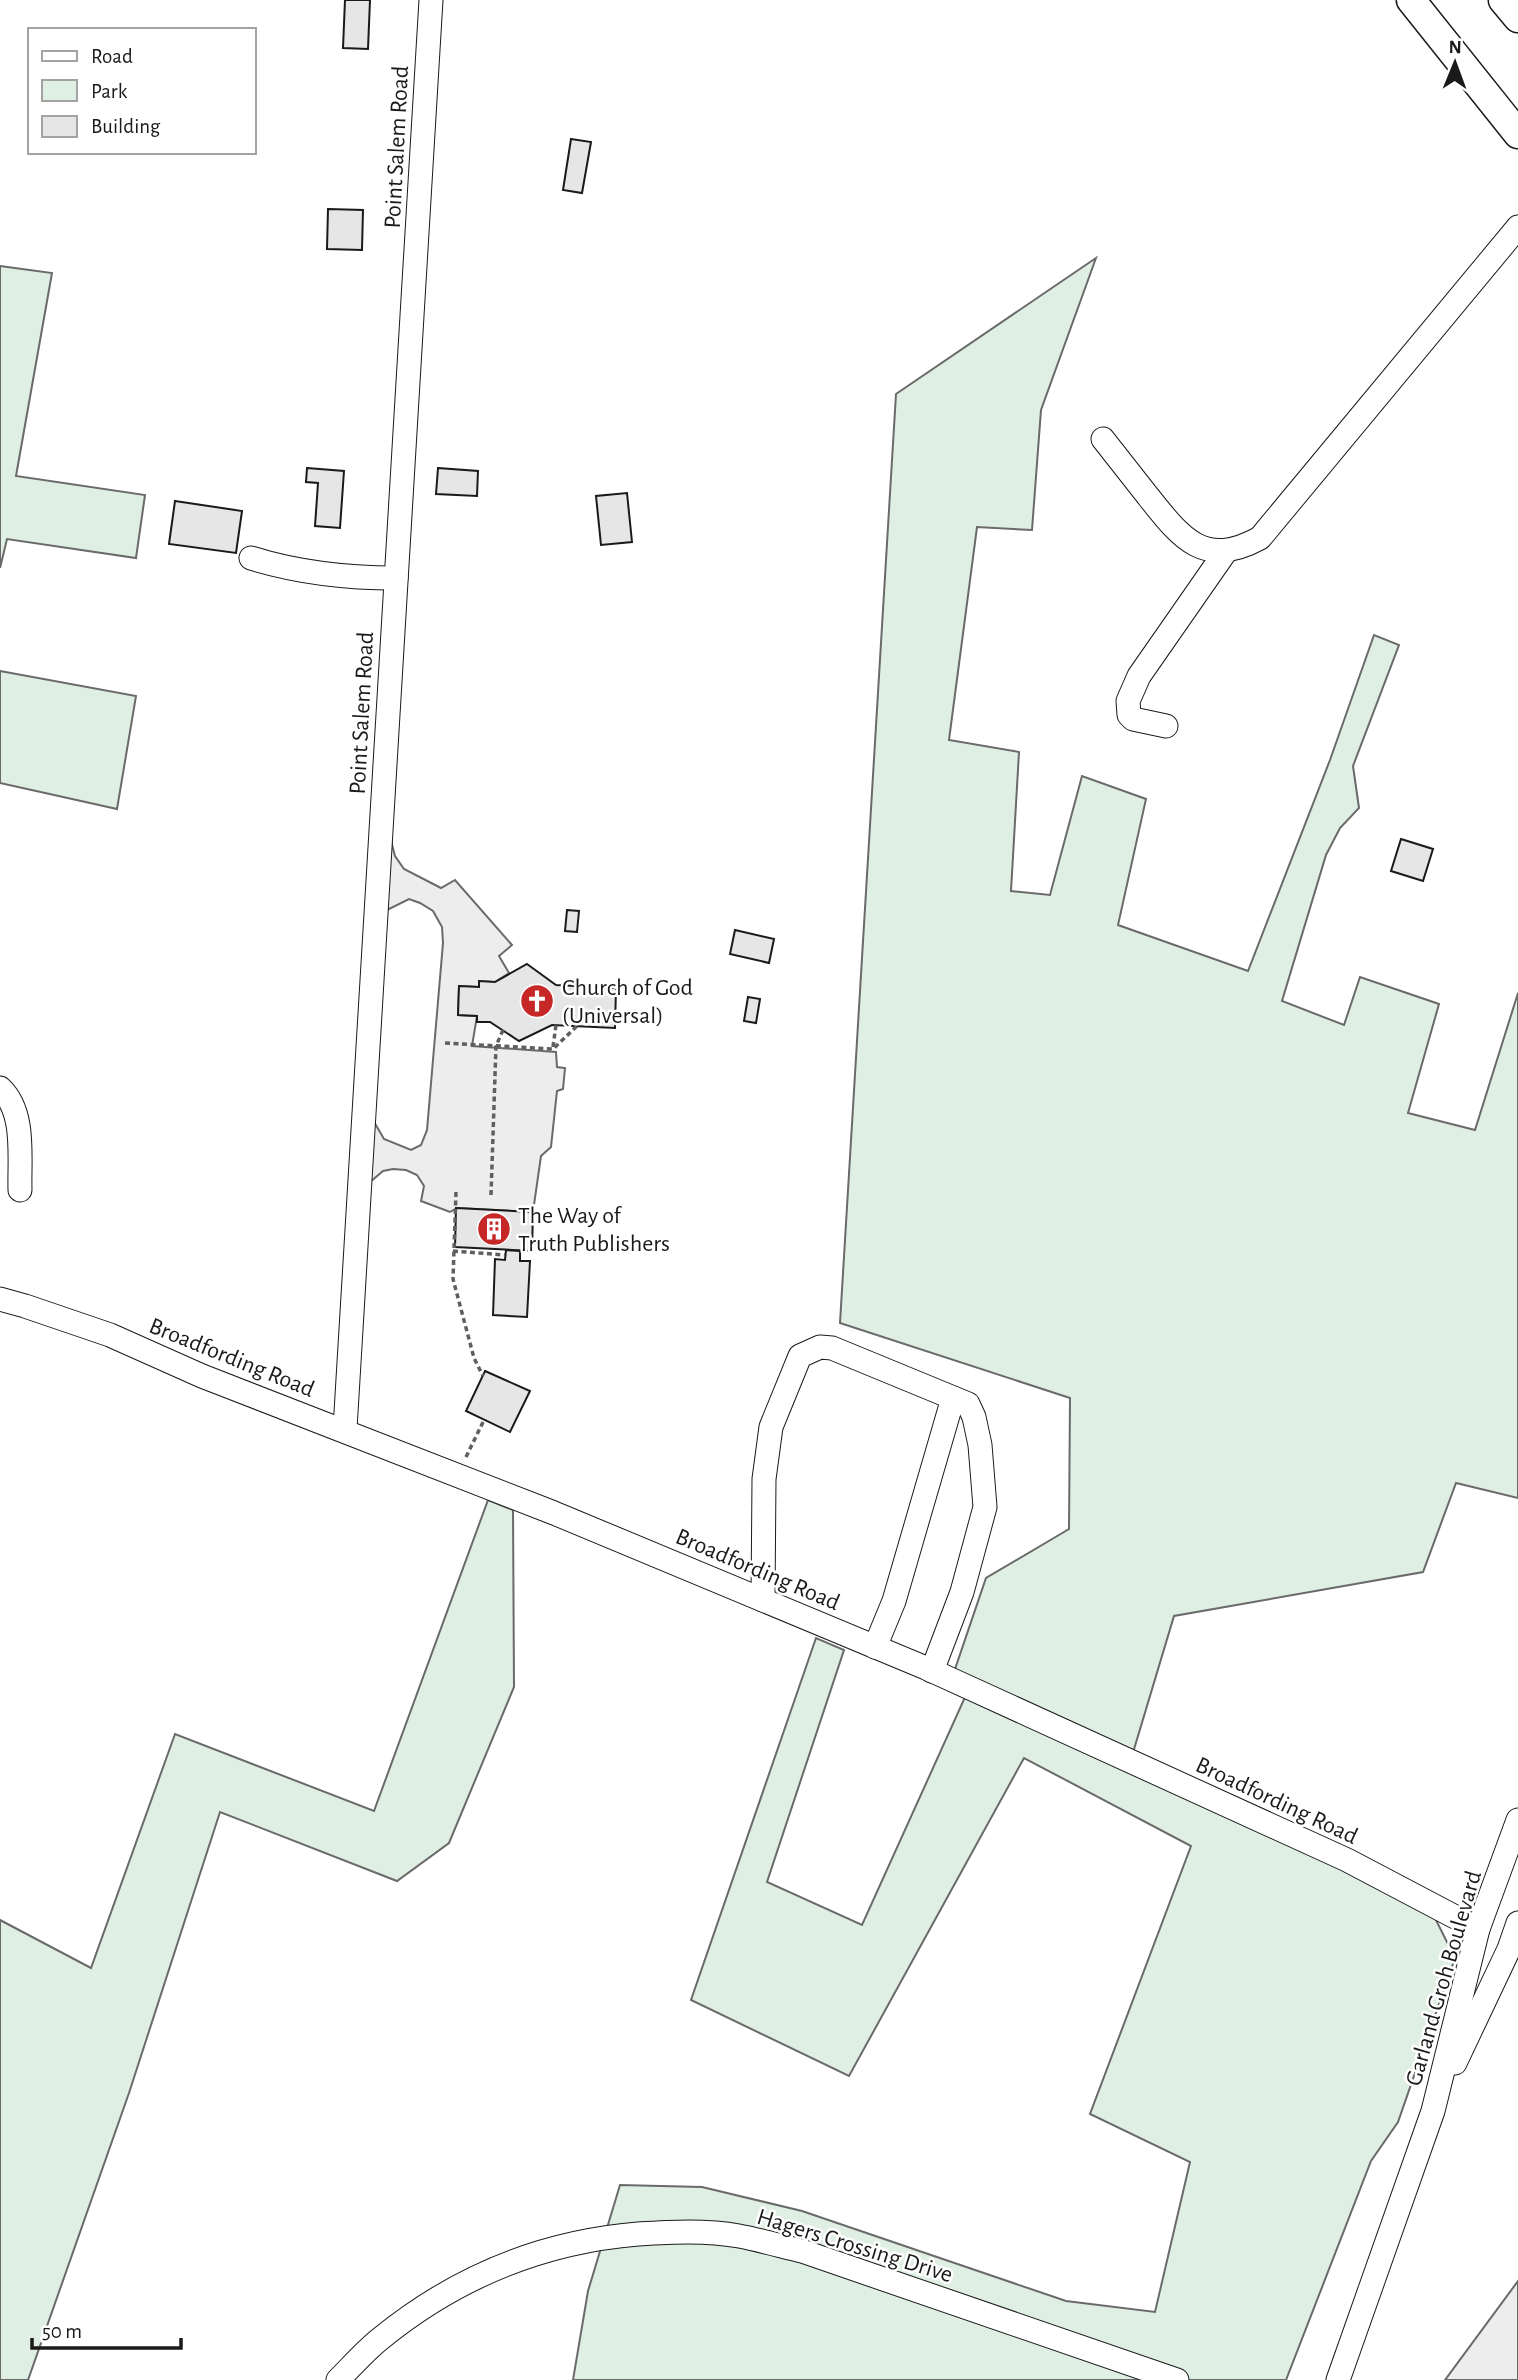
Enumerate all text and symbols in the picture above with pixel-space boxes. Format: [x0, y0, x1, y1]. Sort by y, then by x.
legend [28, 28, 256, 154]
north arrow [1420, 28, 1490, 98]
text: N [1448, 38, 1462, 57]
text: Road [91, 46, 133, 67]
street label: Point Salem Road [381, 65, 413, 229]
text: Park [91, 81, 128, 102]
text: Building [91, 116, 161, 137]
street label: Point Salem Road [346, 631, 378, 795]
place label: Church of God (Universal) [562, 976, 693, 1028]
church icon: Church of God (Universal) [518, 982, 556, 1020]
place label: The Way of Truth Publishers [518, 1204, 670, 1256]
building icon: The Way of Truth Publishers [475, 1210, 513, 1248]
street label: Broadfording Road [146, 1314, 318, 1402]
street label: Broadfording Road [672, 1525, 843, 1615]
street label: Broadfording Road [1192, 1753, 1361, 1849]
street label: Garland Groh Boulevard [1402, 1868, 1486, 2089]
street label: Hagers Crossing Drive [754, 2205, 955, 2287]
scale bar [32, 2306, 180, 2350]
text: 50 m [42, 2321, 82, 2342]

